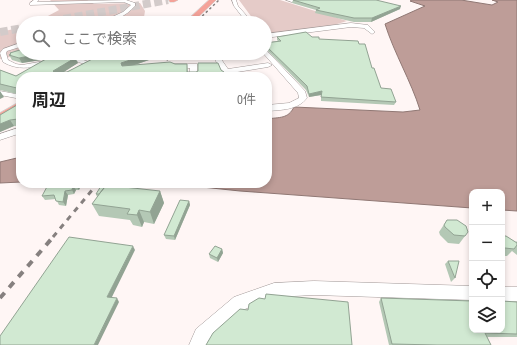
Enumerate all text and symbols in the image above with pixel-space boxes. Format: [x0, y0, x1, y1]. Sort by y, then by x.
search box [16, 16, 272, 60]
icon: search [30, 27, 52, 49]
text: ここで検索 [62, 28, 137, 49]
text: 周辺 [32, 88, 66, 111]
text: 0件 [237, 91, 256, 108]
map controls [469, 189, 505, 333]
button: + [469, 189, 505, 225]
button: − [469, 225, 505, 261]
button: locate [469, 261, 505, 297]
button: layers [469, 297, 505, 333]

